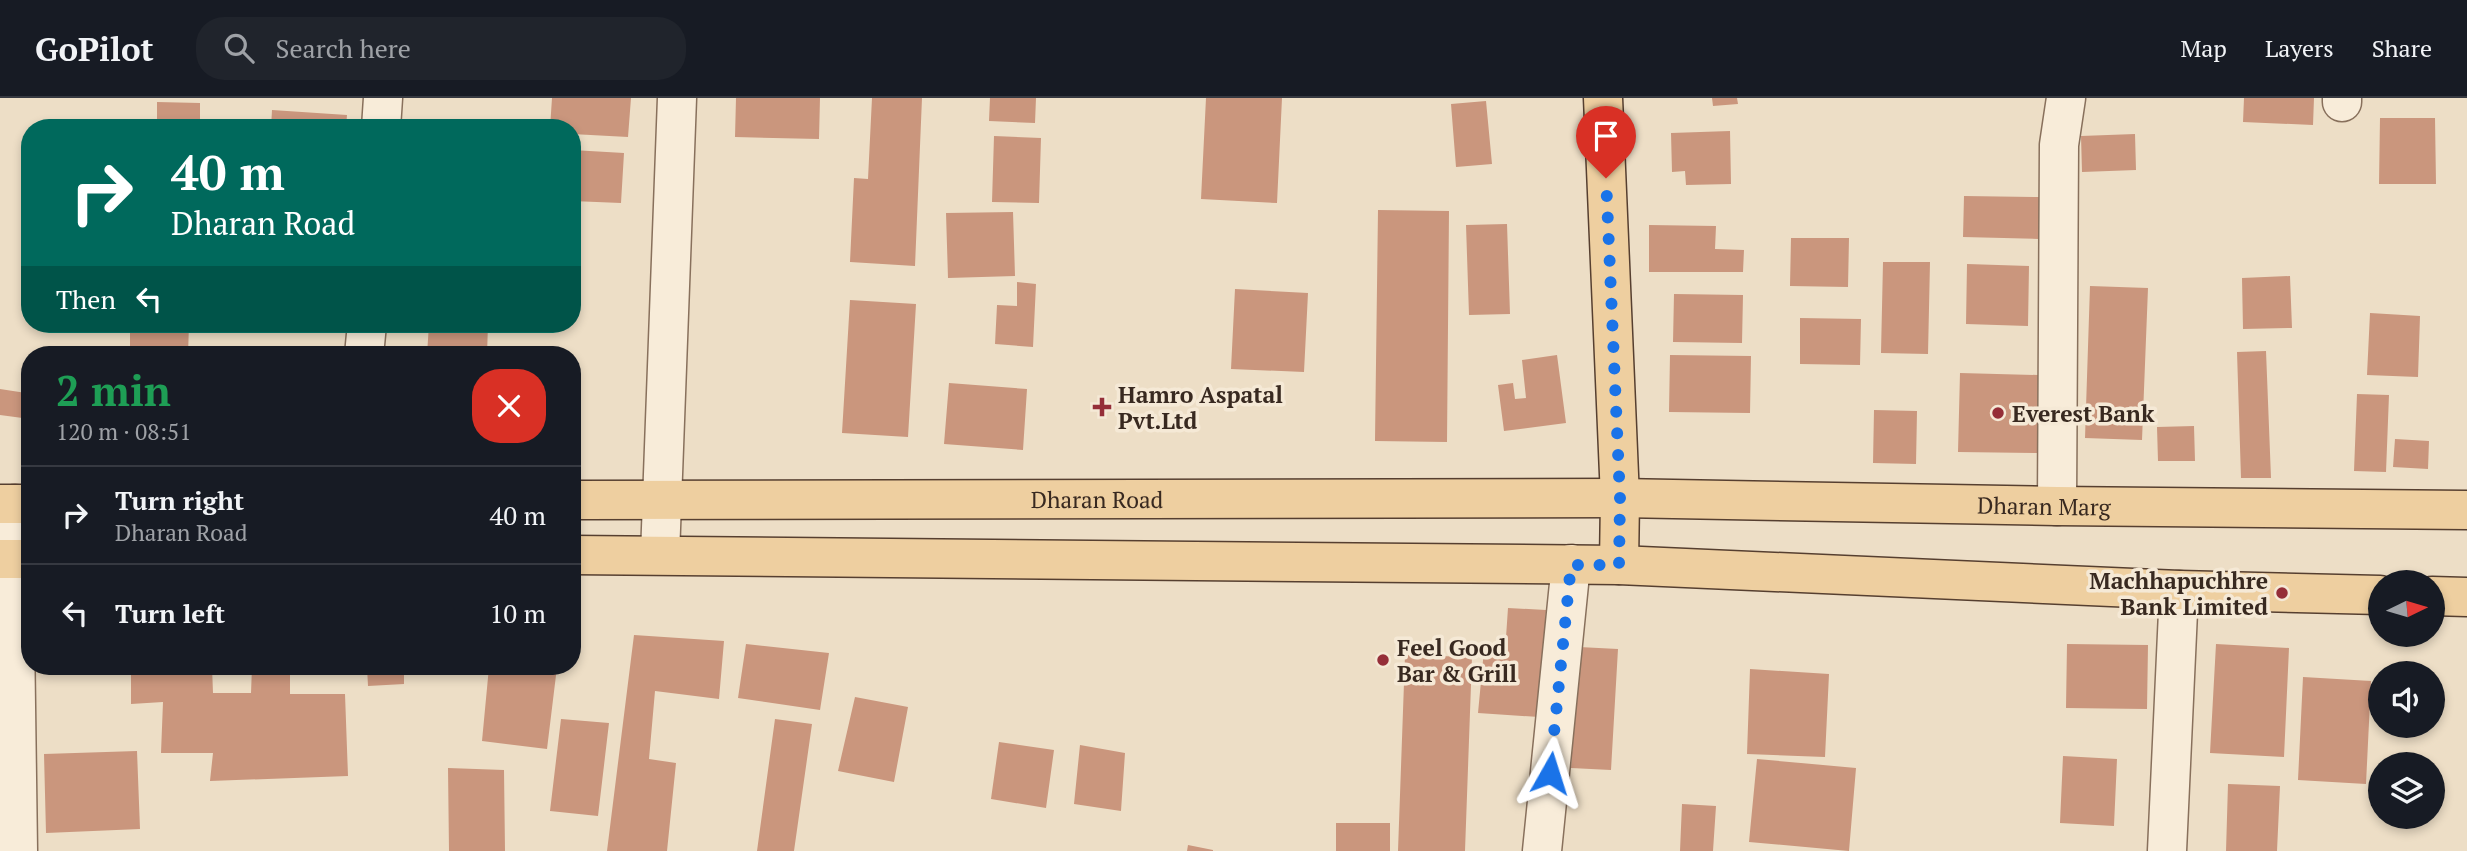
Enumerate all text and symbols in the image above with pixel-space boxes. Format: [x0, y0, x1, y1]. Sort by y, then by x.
search box [196, 17, 686, 80]
text: GoPilot [35, 27, 154, 70]
icon: search [220, 29, 258, 67]
text: Search here [276, 31, 411, 65]
text: Map [2180, 32, 2227, 64]
text: Layers [2265, 32, 2334, 64]
text: Share [2372, 32, 2432, 64]
pin [1576, 106, 1636, 178]
icon: arrive [1587, 117, 1625, 155]
text: 40 m [171, 139, 285, 204]
icon: right [56, 147, 147, 238]
text: Dharan Road [171, 202, 355, 244]
icon: left [130, 280, 168, 318]
text: Then [56, 282, 116, 316]
text: 2 min [56, 362, 171, 418]
button: close [472, 369, 546, 443]
place label: Hamro Aspatal Pvt.Ltd [1118, 379, 1283, 436]
marker: Hamro Aspatal Pvt.Ltd [1092, 397, 1112, 417]
place label: Everest Bank [2012, 398, 2155, 429]
marker: Everest Bank [1990, 405, 2006, 421]
text: 120 m · 08:51 [56, 416, 191, 447]
text: Turn right [115, 483, 244, 517]
street label: Dharan Road [1031, 483, 1164, 515]
street label: Dharan Marg [1977, 489, 2112, 522]
icon: right [56, 496, 94, 534]
text: 40 m [490, 498, 546, 532]
text: Dharan Road [115, 517, 247, 548]
place label: Machhapuchhre Bank Limited [2089, 565, 2268, 622]
north arrow [2368, 570, 2445, 648]
map controls [2368, 570, 2445, 829]
marker: Machhapuchhre Bank Limited [2274, 585, 2290, 601]
icon: left [56, 594, 94, 632]
text: Turn left [115, 596, 225, 630]
text: 10 m [490, 596, 546, 630]
place label: Feel Good Bar & Grill [1397, 632, 1517, 689]
marker: Feel Good Bar & Grill [1375, 652, 1391, 668]
button: sound [2368, 661, 2445, 738]
position arrow [1513, 736, 1587, 810]
button: layers [2368, 752, 2445, 829]

